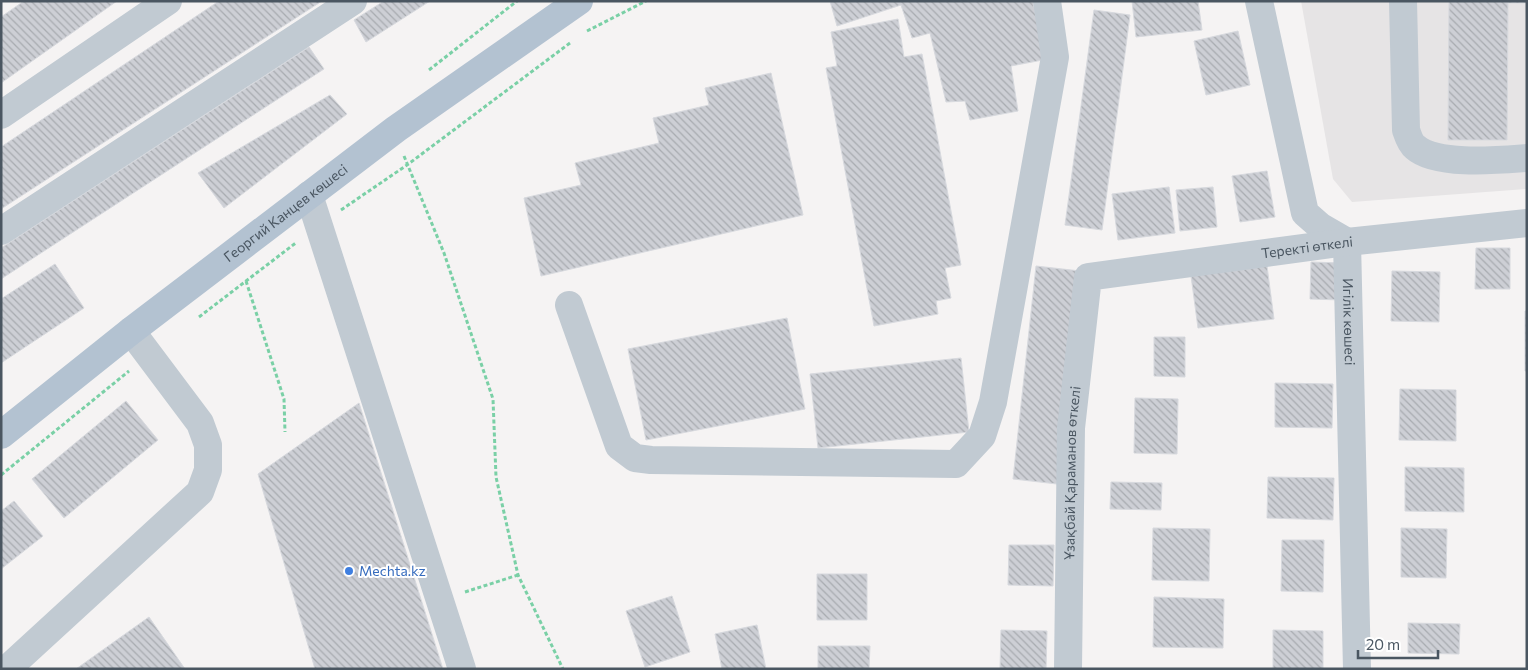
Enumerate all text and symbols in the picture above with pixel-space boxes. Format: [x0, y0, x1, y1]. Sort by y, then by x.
street label: Георгий Канцев көшесі [220, 160, 351, 265]
street label: Теректі өткелі [1260, 232, 1354, 262]
street label: Игілік көшесі [1340, 278, 1359, 366]
street label: Ұзақбай Қараманов өткелі [1060, 385, 1084, 560]
place label: Mechta.kz [359, 562, 426, 579]
marker: Mechta.kz [343, 565, 355, 577]
scale bar [1358, 628, 1438, 660]
text: 20 m [1366, 635, 1400, 653]

